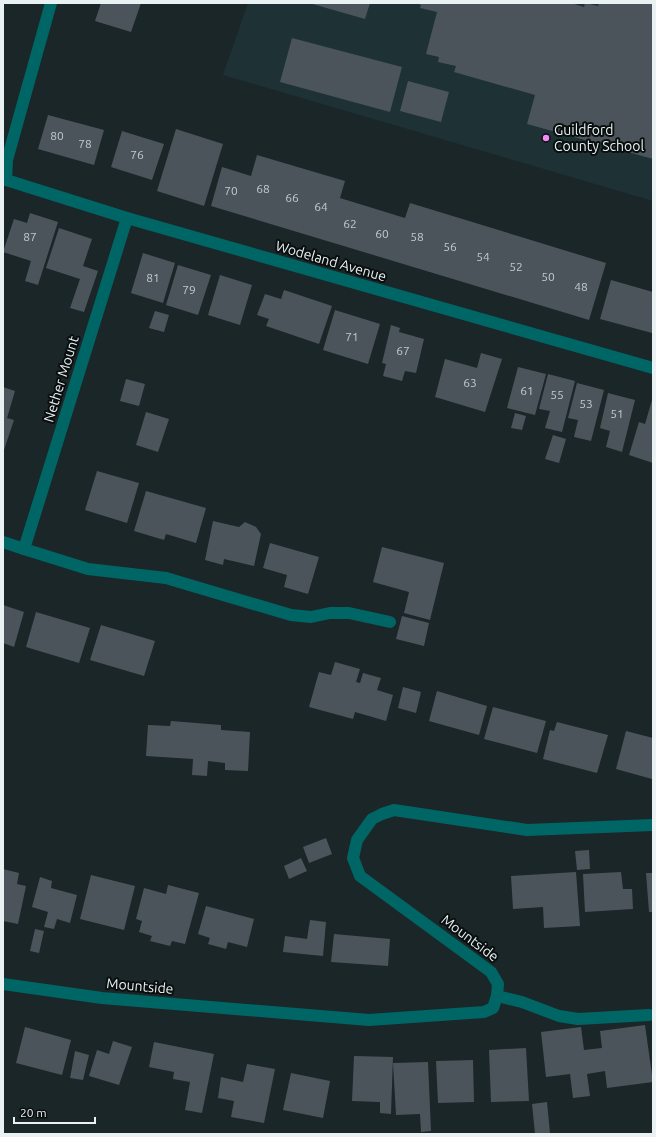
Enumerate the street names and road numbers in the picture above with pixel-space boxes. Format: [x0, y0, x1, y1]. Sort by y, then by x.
street label: Wodeland Avenue [274, 238, 388, 284]
street label: Nether Mount [40, 333, 82, 424]
street label: Mountside [438, 911, 502, 965]
street label: Mountside [106, 975, 174, 997]

